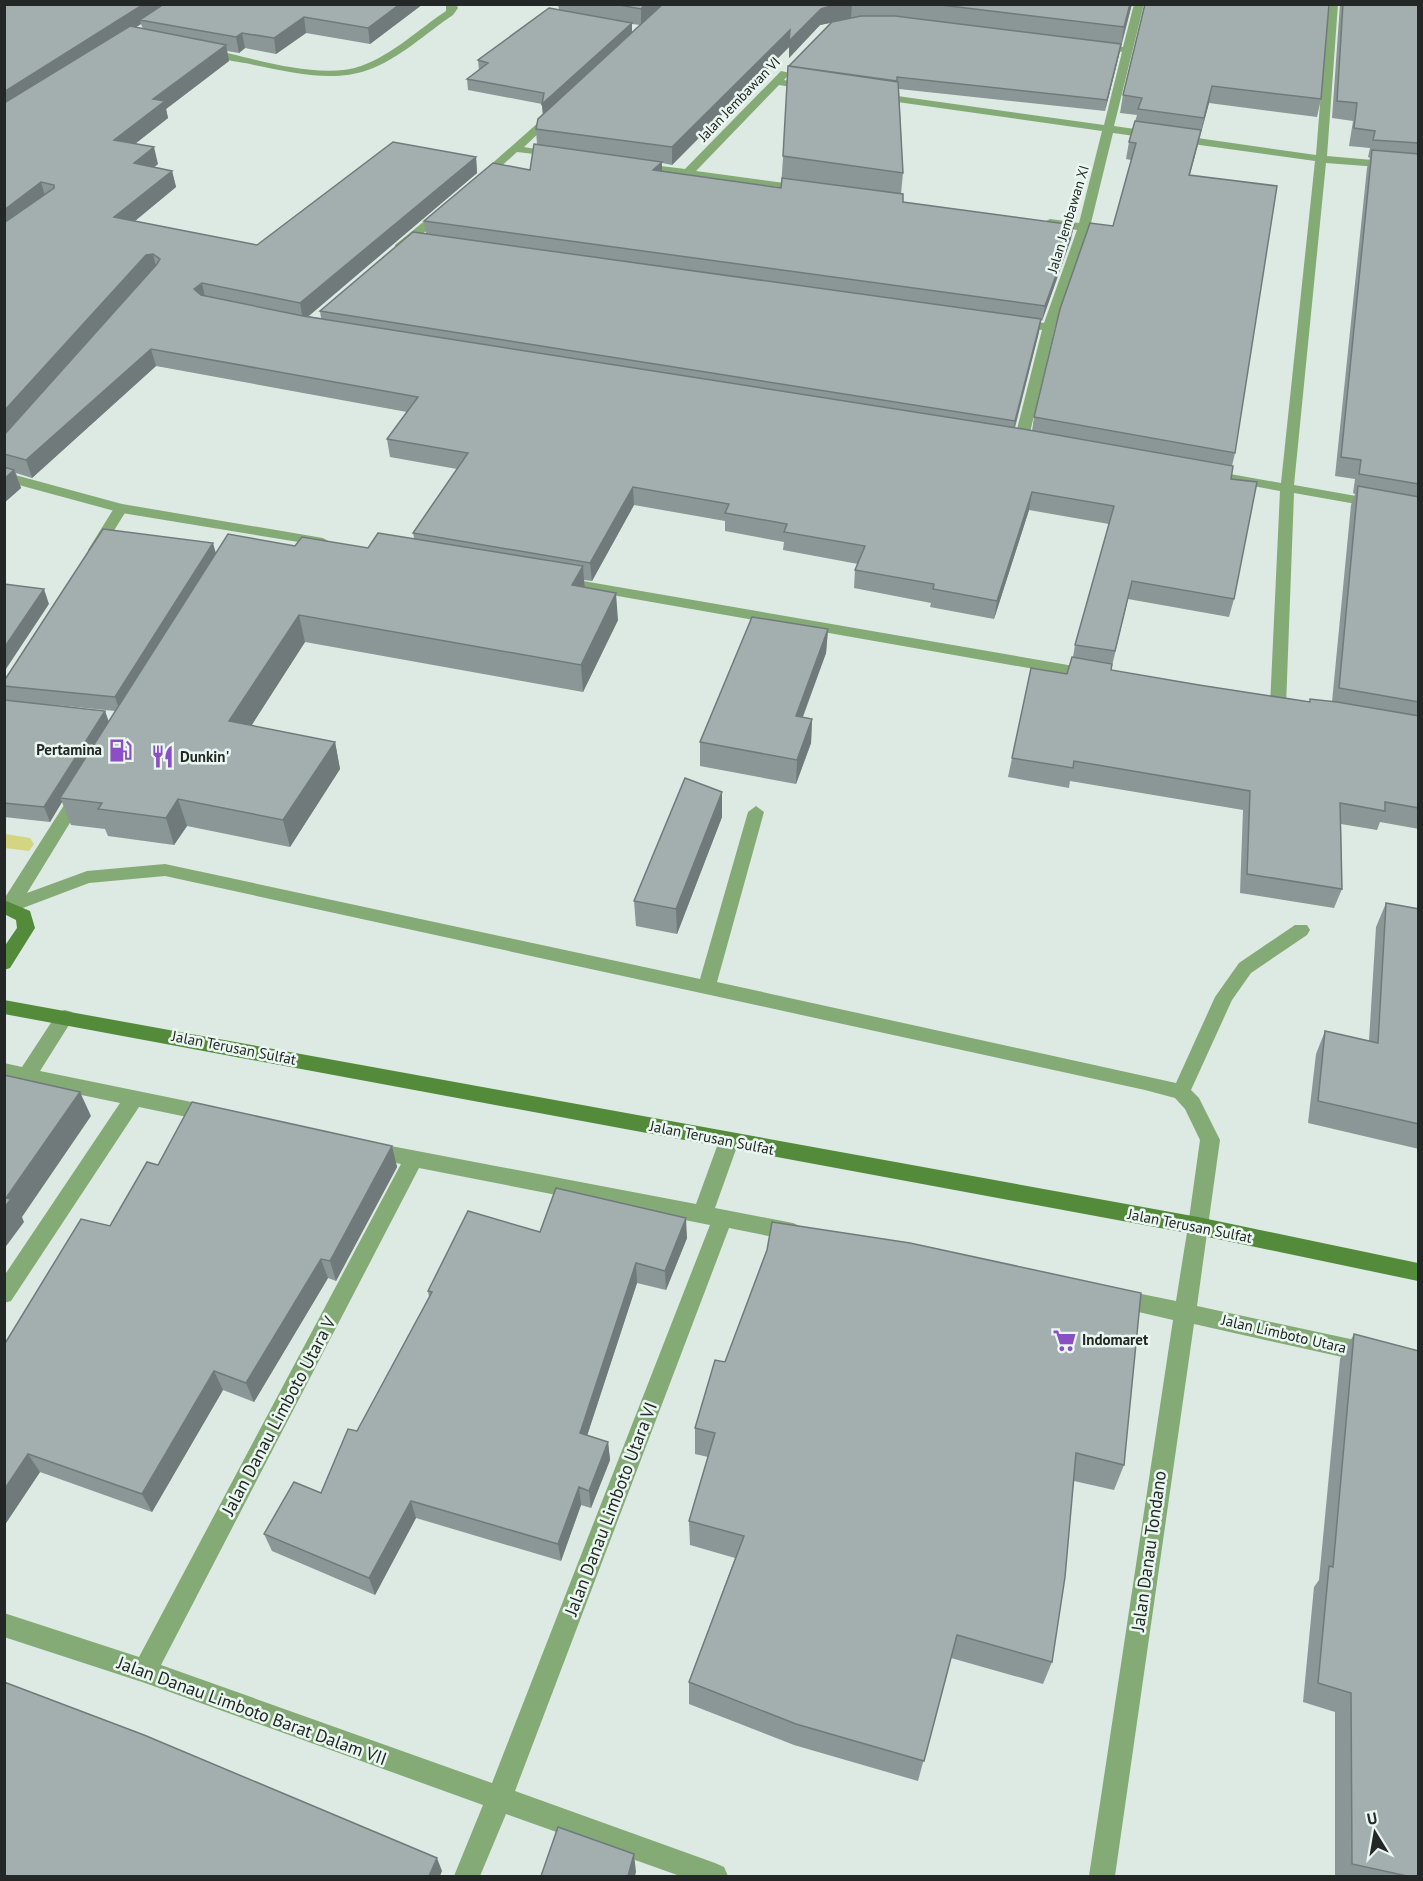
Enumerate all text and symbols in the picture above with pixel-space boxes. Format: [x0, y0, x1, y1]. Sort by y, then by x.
street label: Jalan Jembawan VI [693, 53, 784, 146]
street label: Jalan Jembawan XI [1043, 163, 1093, 276]
fuel station icon: Pertamina [107, 737, 133, 763]
place label: Pertamina [36, 740, 102, 759]
restaurant icon: Dunkin' [149, 744, 175, 770]
place label: Dunkin' [180, 747, 230, 766]
street label: Jalan Terusan Sulfat [169, 1026, 298, 1069]
street label: Jalan Terusan Sulfat [647, 1116, 776, 1159]
street label: Jalan Terusan Sulfat [1125, 1204, 1254, 1247]
street label: Jalan Limboto Utara [1219, 1310, 1348, 1357]
street label: Jalan Danau Limboto Utara V [216, 1312, 341, 1520]
supermarket icon: Indomaret [1051, 1327, 1077, 1353]
place label: Indomaret [1082, 1330, 1149, 1349]
street label: Jalan Danau Limboto Utara VI [559, 1399, 662, 1620]
street label: Jalan Danau Tondano [1126, 1469, 1171, 1634]
street label: Jalan Danau Limboto Barat Dalam VII [113, 1651, 390, 1770]
north arrow [1345, 1803, 1405, 1863]
text: U [1365, 1808, 1379, 1829]

